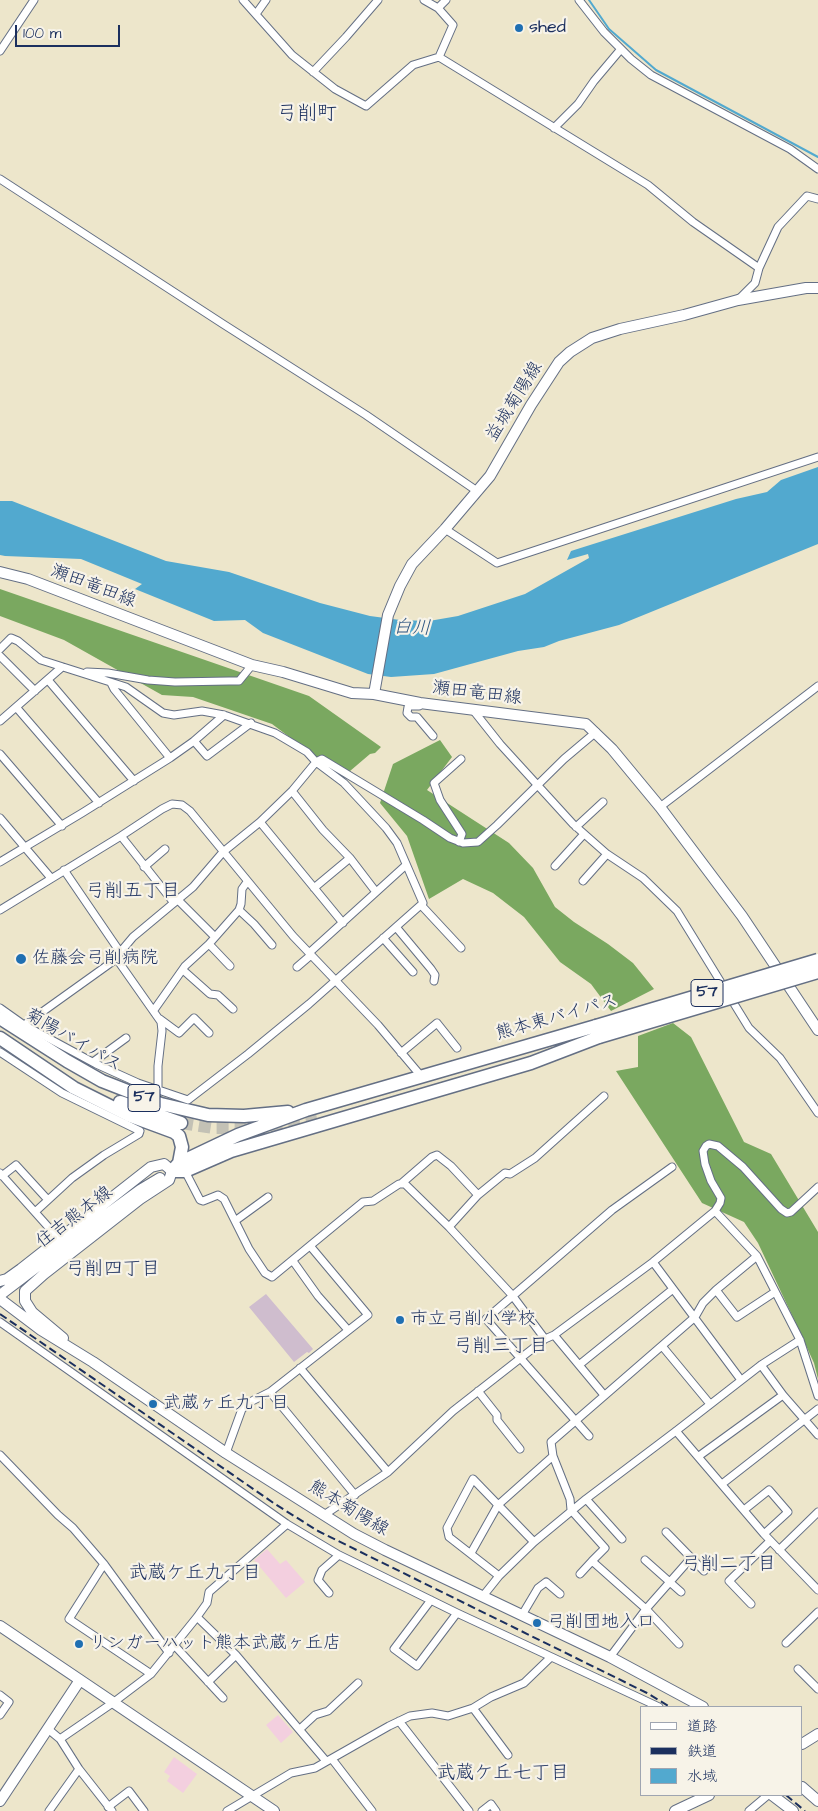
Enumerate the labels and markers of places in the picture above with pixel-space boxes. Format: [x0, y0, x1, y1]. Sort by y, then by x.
place label: shed [529, 17, 566, 39]
marker: shed [513, 22, 525, 34]
place label: 佐藤会弓削病院 [32, 948, 158, 970]
marker: 佐藤会弓削病院 [14, 952, 28, 966]
place label: 市立弓削小学校 [410, 1309, 536, 1331]
marker: 市立弓削小学校 [394, 1314, 406, 1326]
place label: 武蔵ヶ丘九丁目 [163, 1393, 289, 1415]
marker: 武蔵ヶ丘九丁目 [147, 1398, 159, 1410]
place label: 弓削団地入口 [547, 1612, 655, 1634]
marker: 弓削団地入口 [531, 1617, 543, 1629]
place label: リンガーハット熊本武蔵ヶ丘店 [89, 1633, 341, 1655]
marker: リンガーハット熊本武蔵ヶ丘店 [73, 1638, 85, 1650]

